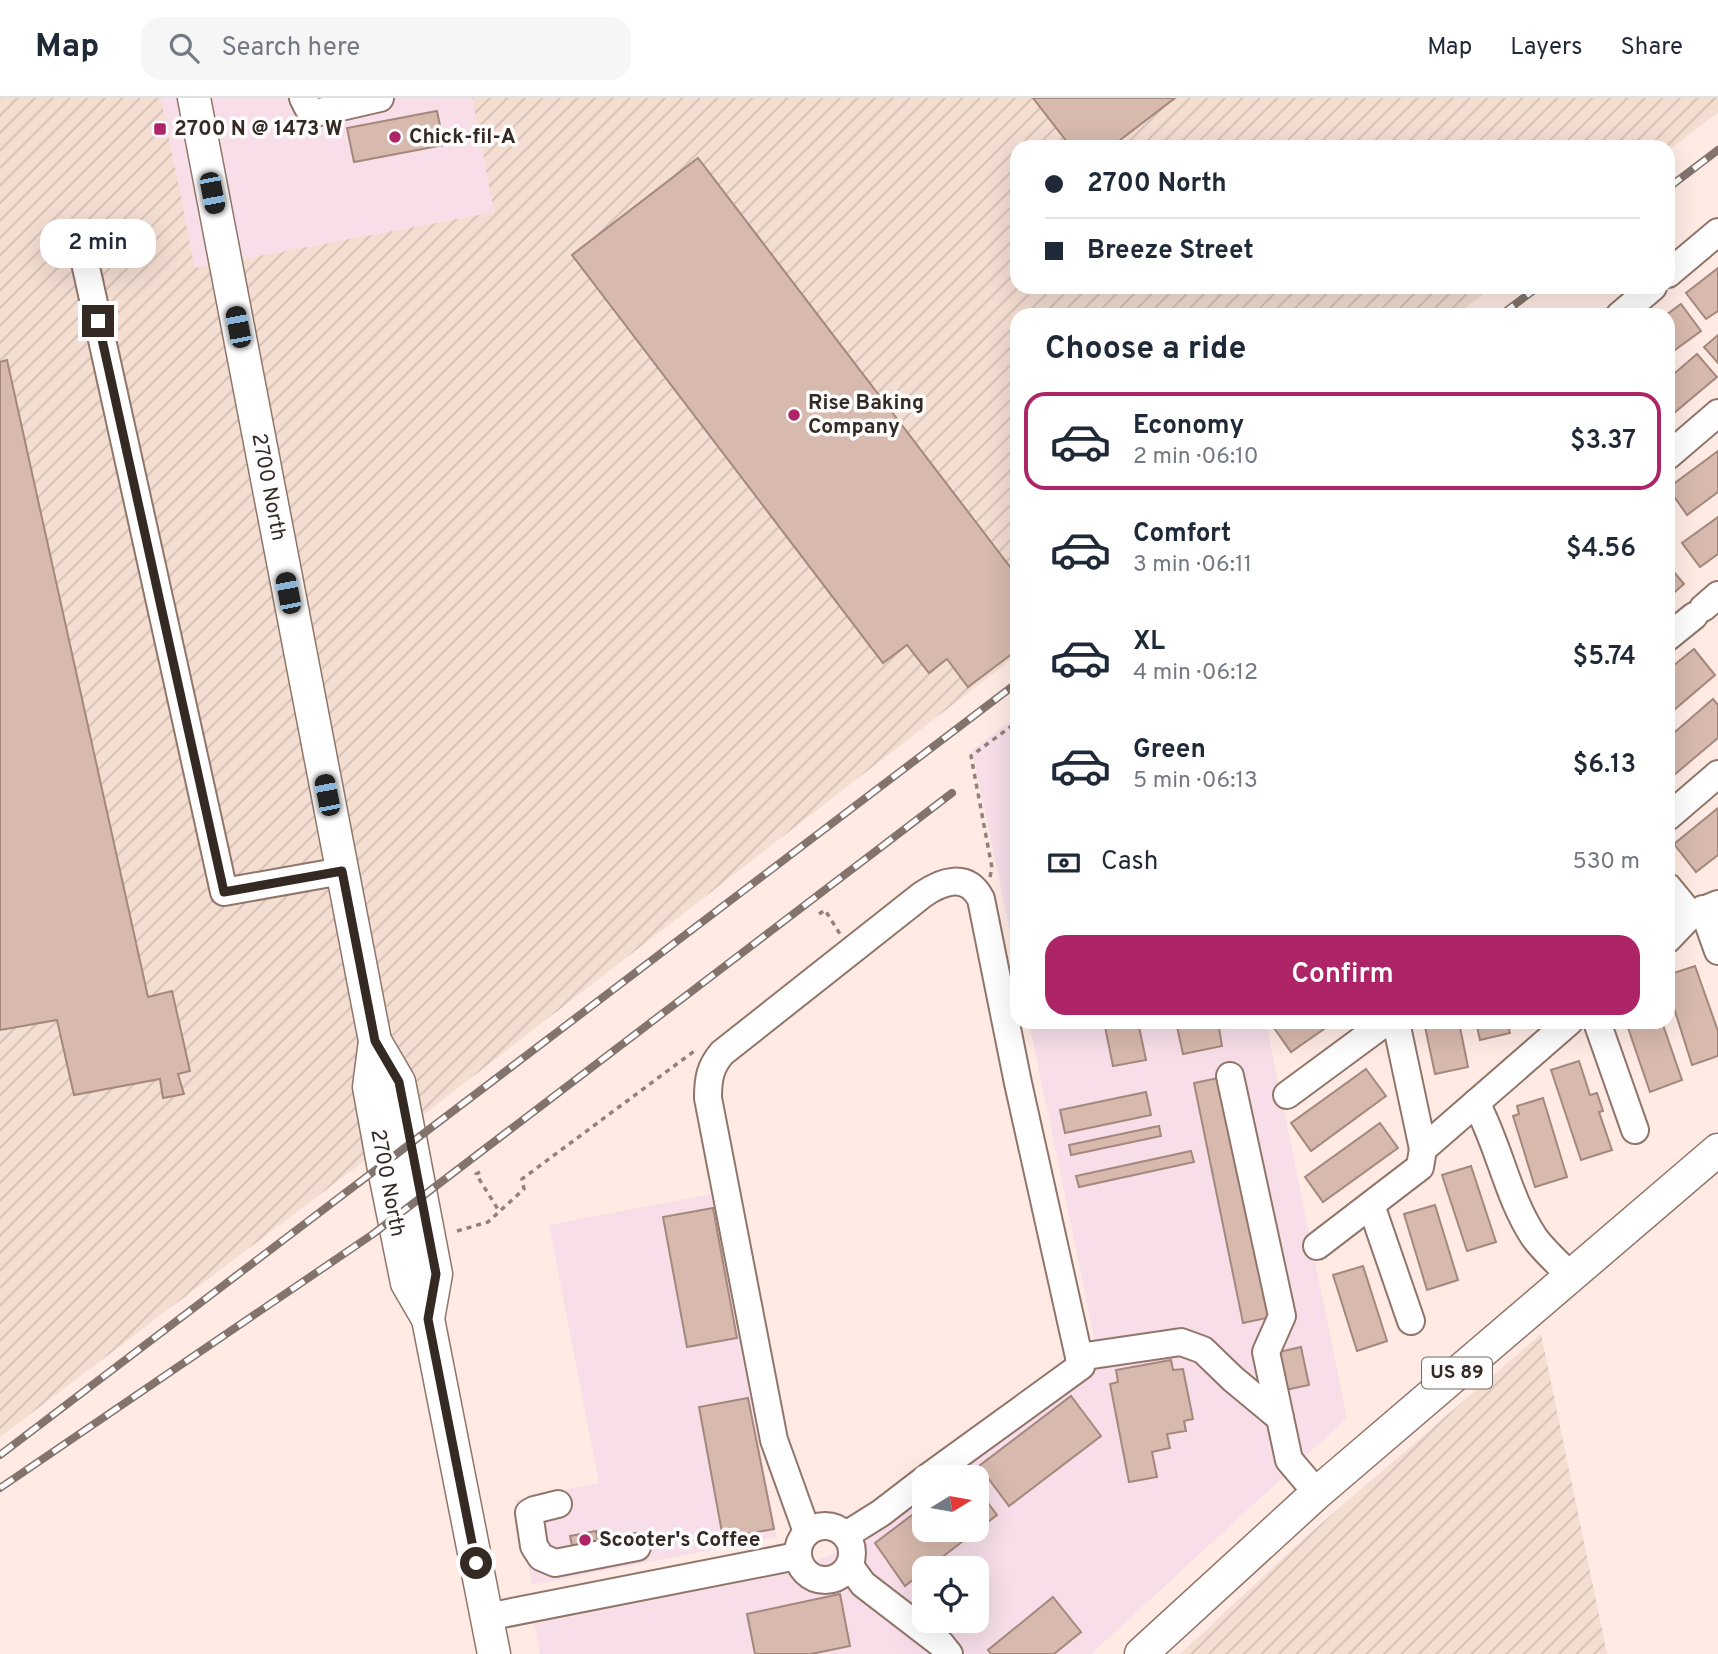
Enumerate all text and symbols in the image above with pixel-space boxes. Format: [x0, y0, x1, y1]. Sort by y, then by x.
search box [141, 17, 631, 80]
text: Map [35, 27, 99, 69]
icon: search [165, 29, 203, 67]
text: Search here [221, 32, 360, 65]
text: Map [1427, 33, 1472, 63]
text: Layers [1510, 33, 1582, 63]
text: Share [1620, 33, 1683, 63]
place label: 2700 N @ 1473 W [174, 116, 343, 143]
marker: 2700 N @ 1473 W [152, 121, 168, 137]
place label: Chick-fil-A [409, 124, 516, 151]
marker: Chick-fil-A [387, 129, 403, 145]
text: 2700 North [1087, 168, 1227, 201]
car [198, 170, 227, 216]
callout: 2 min [40, 220, 156, 268]
text: 2 min [68, 229, 128, 258]
text: Breeze Street [1087, 235, 1254, 268]
car [224, 304, 253, 350]
route end [82, 305, 114, 337]
text: Choose a ride [1045, 330, 1246, 370]
place label: Rise Baking Company [808, 390, 924, 441]
marker: Rise Baking Company [786, 407, 802, 423]
icon: car [1049, 410, 1112, 473]
text: Economy [1133, 410, 1244, 443]
text: $3.37 [1570, 425, 1636, 458]
street label: 2700 North [244, 431, 292, 543]
text: 2 min · 06:10 [1133, 443, 1259, 472]
icon: car [1049, 518, 1112, 581]
text: Comfort [1133, 518, 1231, 551]
text: $4.56 [1566, 533, 1636, 566]
text: 3 min · 06:11 [1133, 551, 1252, 580]
car [274, 570, 303, 616]
icon: car [1049, 626, 1112, 689]
text: XL [1133, 626, 1165, 659]
text: $5.74 [1573, 641, 1636, 674]
text: 4 min · 06:12 [1133, 659, 1258, 688]
icon: car [1049, 734, 1112, 797]
text: Green [1133, 734, 1206, 767]
text: $6.13 [1573, 749, 1636, 782]
text: 5 min · 06:13 [1133, 767, 1258, 796]
car [313, 772, 342, 818]
icon: cash [1045, 844, 1083, 882]
text: Cash [1101, 846, 1158, 879]
text: 530 m [1572, 848, 1640, 877]
button: Confirm [1045, 935, 1640, 1015]
street label: 2700 North [363, 1127, 411, 1239]
road number: US 89 [1422, 1358, 1492, 1388]
north arrow [912, 1465, 989, 1542]
map controls [912, 1465, 989, 1633]
place label: Scooter's Coffee [599, 1527, 760, 1554]
marker: Scooter's Coffee [577, 1532, 593, 1548]
route start [460, 1547, 492, 1579]
button: locate [912, 1556, 989, 1633]

